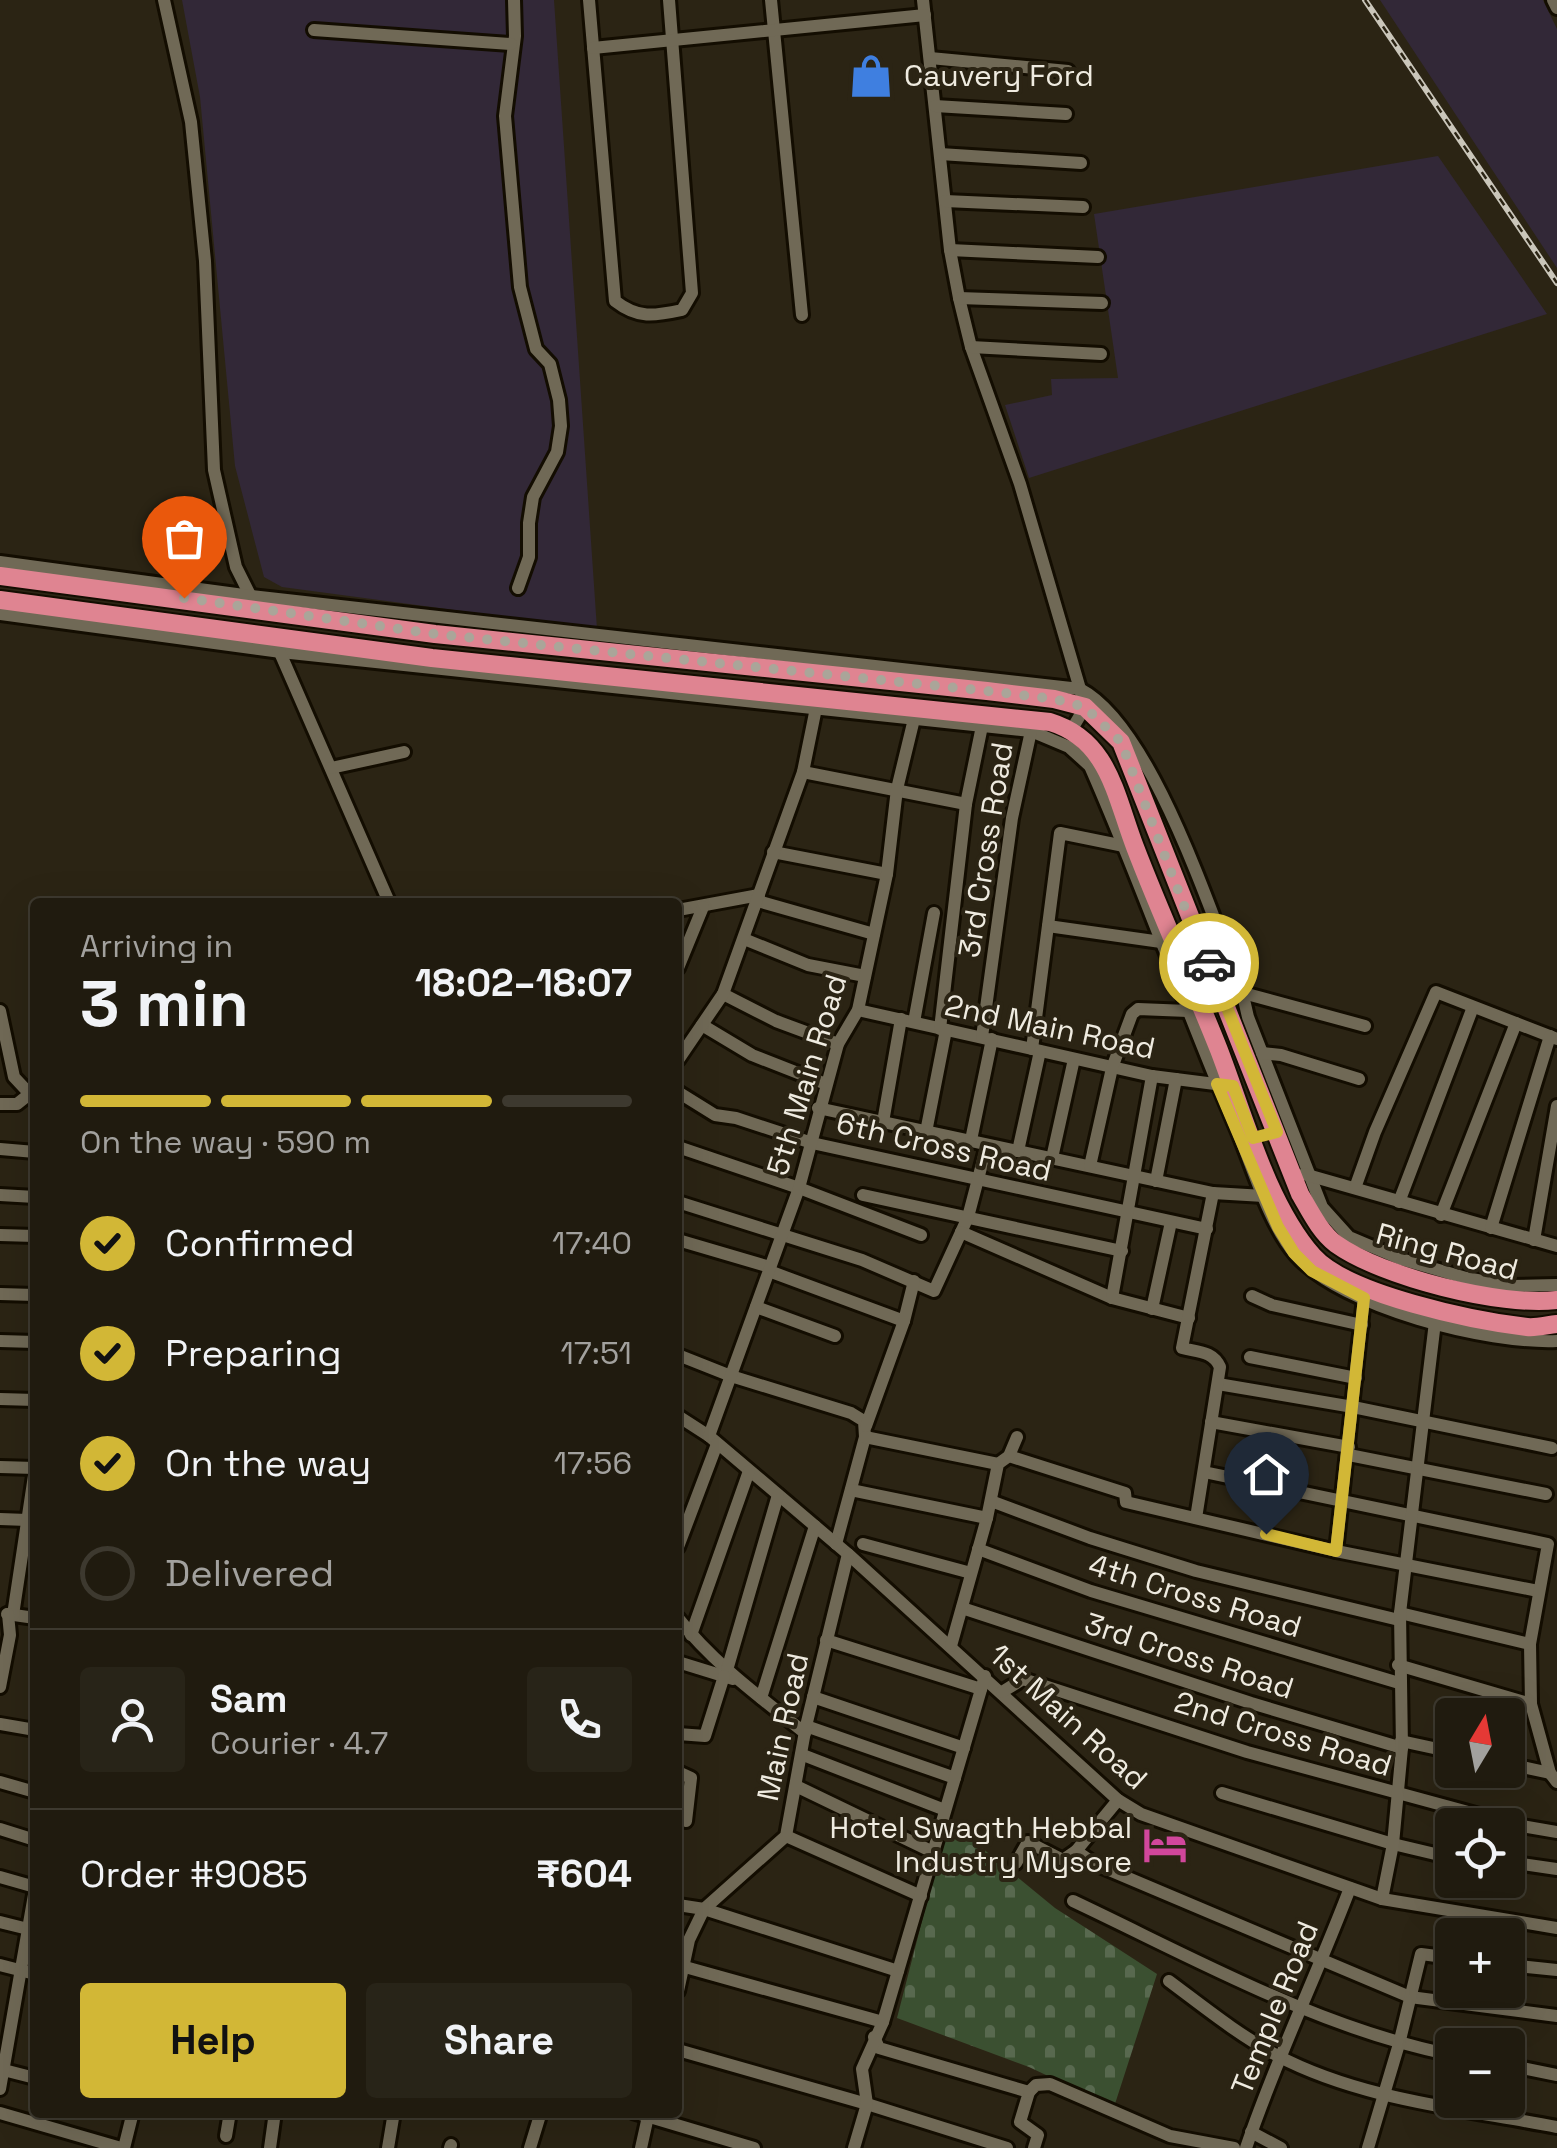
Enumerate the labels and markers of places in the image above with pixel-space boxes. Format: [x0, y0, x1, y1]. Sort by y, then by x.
shop icon: Cauvery Ford [847, 52, 895, 100]
place label: Cauvery Ford [904, 56, 1094, 95]
pin [142, 496, 227, 599]
pin [1224, 1432, 1309, 1535]
place label: Hotel Swagth Hebbal Industry Mysore [829, 1808, 1132, 1881]
hotel icon: Hotel Swagth Hebbal Industry Mysore [1141, 1821, 1189, 1869]

